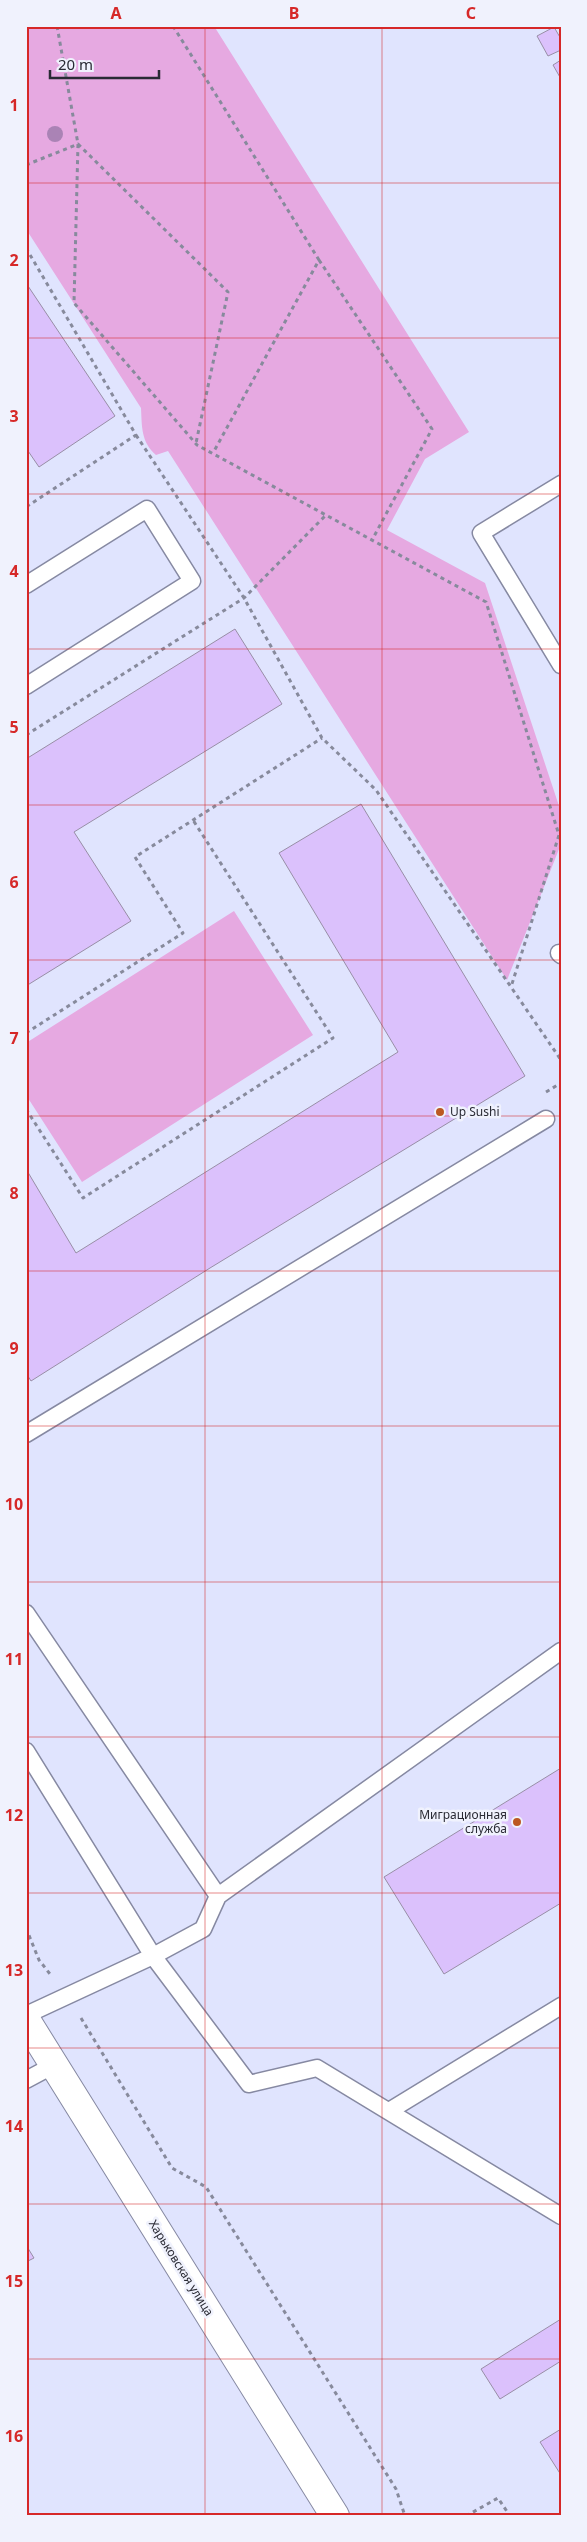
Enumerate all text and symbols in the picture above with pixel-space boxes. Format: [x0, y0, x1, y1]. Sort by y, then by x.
text: A [110, 2, 122, 24]
text: B [289, 2, 299, 24]
text: C [466, 2, 476, 24]
scale bar [50, 48, 159, 80]
text: 20 m [58, 54, 93, 74]
text: 1 [9, 94, 19, 116]
text: 2 [9, 249, 19, 271]
text: 3 [9, 405, 19, 427]
text: 4 [9, 560, 19, 582]
text: 5 [9, 716, 19, 738]
text: 6 [9, 871, 19, 893]
text: 7 [9, 1027, 19, 1049]
place label: Up Sushi [450, 1103, 500, 1120]
marker: Up Sushi [434, 1106, 446, 1118]
text: 8 [9, 1182, 19, 1204]
text: 9 [9, 1337, 19, 1359]
text: 10 [5, 1493, 23, 1515]
text: 11 [5, 1648, 23, 1670]
text: 12 [5, 1804, 23, 1826]
place label: Миграционная служба [419, 1806, 507, 1837]
marker: Миграционная служба [511, 1816, 523, 1828]
text: 13 [5, 1959, 23, 1981]
text: 14 [5, 2115, 23, 2137]
street label: Харьковская улица [145, 2216, 218, 2319]
text: 15 [5, 2270, 23, 2292]
text: 16 [5, 2425, 23, 2447]

